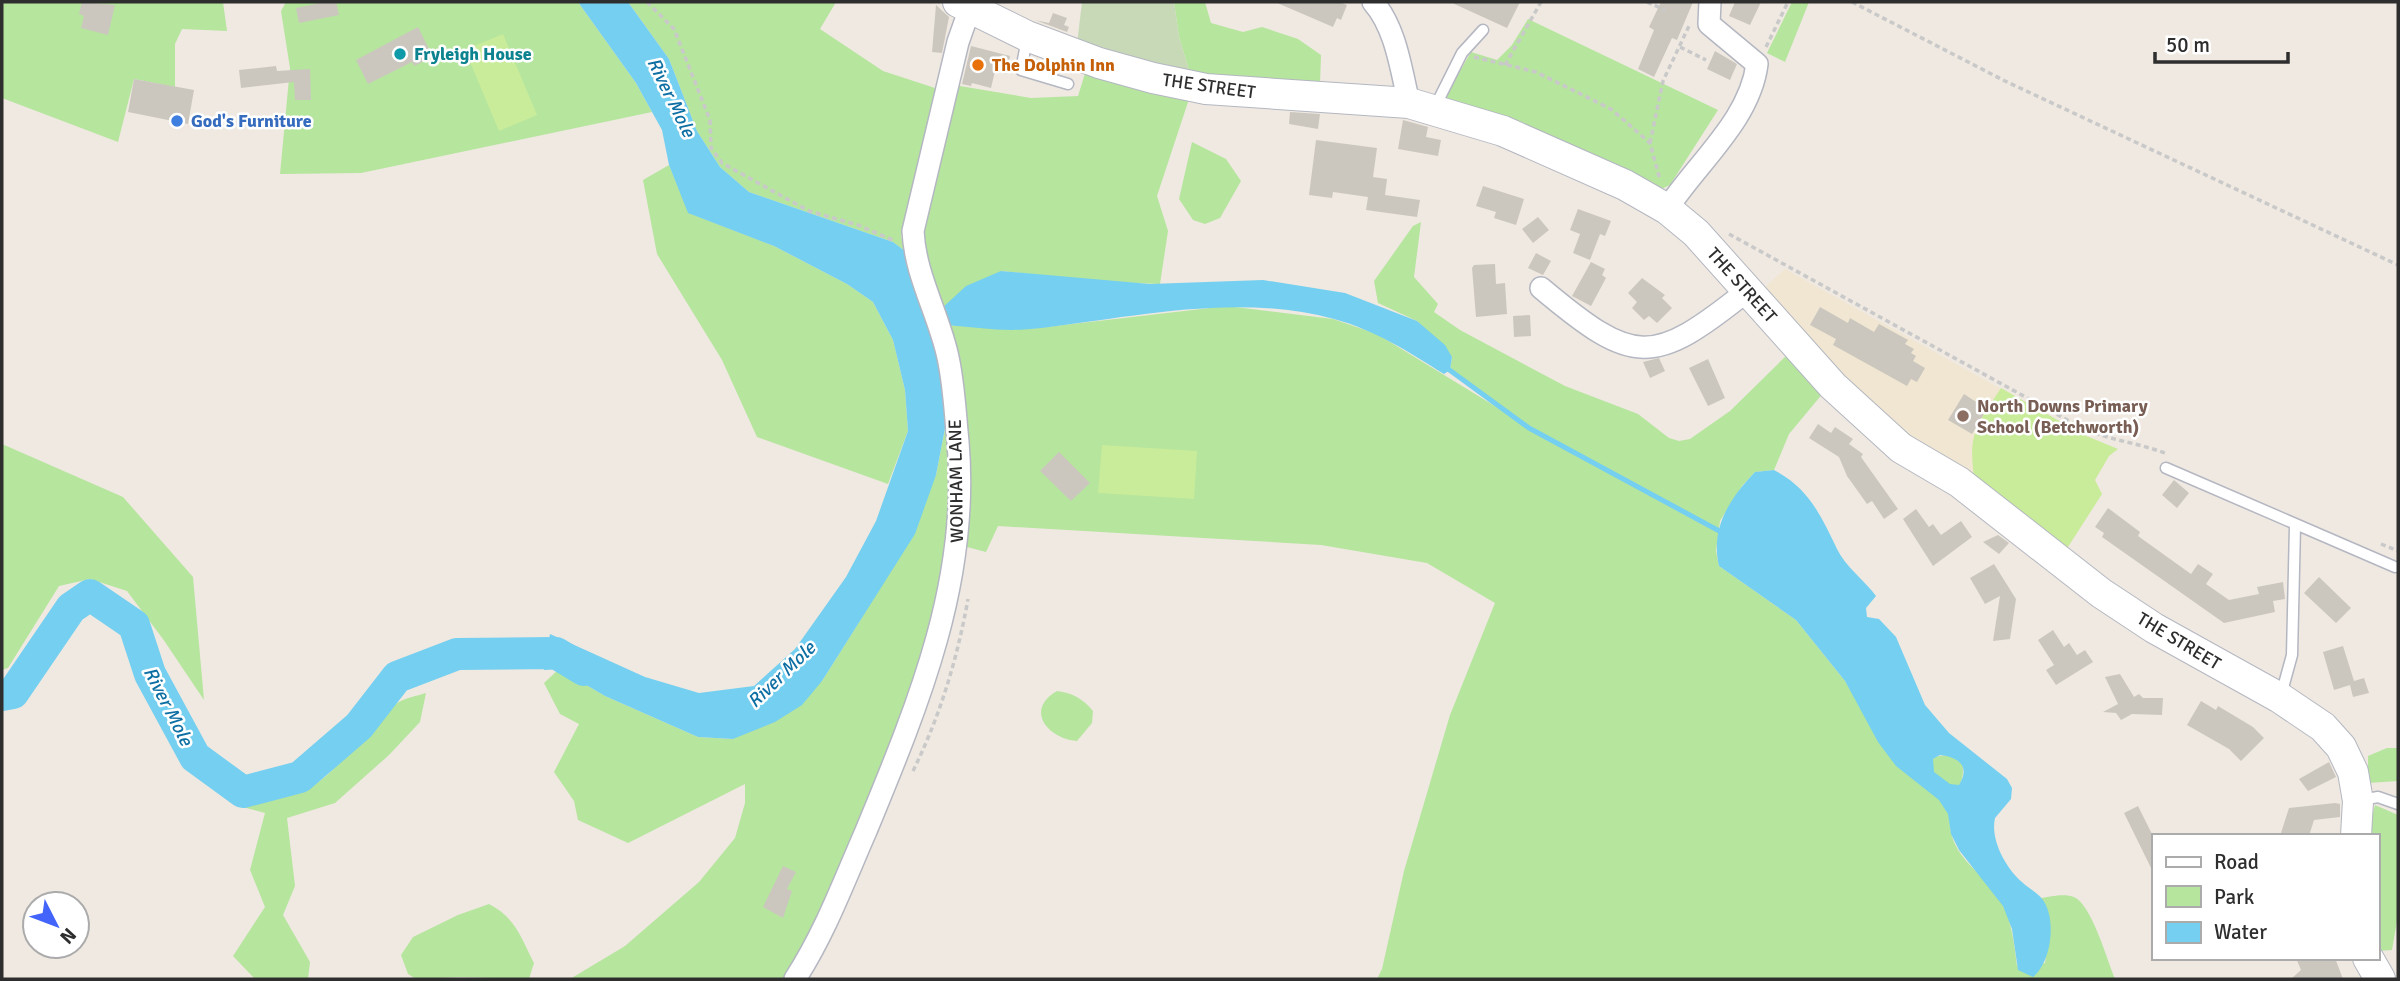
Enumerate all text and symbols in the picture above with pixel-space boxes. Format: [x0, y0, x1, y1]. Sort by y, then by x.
scale bar [2155, 21, 2288, 65]
text: 50 m [2166, 32, 2210, 58]
place label: Fryleigh House [414, 43, 532, 65]
marker: Fryleigh House [392, 46, 408, 62]
water label: River Mole [642, 54, 701, 142]
place label: The Dolphin Inn [992, 54, 1115, 76]
marker: The Dolphin Inn [970, 57, 986, 73]
street label: THE STREET [1161, 69, 1257, 103]
place label: God's Furniture [191, 110, 312, 132]
marker: God's Furniture [169, 113, 185, 129]
street label: THE STREET [1703, 243, 1782, 327]
place label: North Downs Primary School (Betchworth) [1977, 395, 2148, 438]
marker: North Downs Primary School (Betchworth) [1955, 408, 1971, 424]
street label: WONHAM LANE [944, 419, 968, 543]
street label: THE STREET [2133, 607, 2225, 675]
water label: River Mole [743, 635, 822, 713]
water label: River Mole [138, 663, 199, 751]
legend [2152, 834, 2379, 960]
text: Road [2214, 849, 2259, 875]
text: Park [2214, 884, 2255, 910]
north arrow [21, 890, 91, 960]
text: Water [2214, 919, 2267, 945]
text: N [55, 923, 81, 949]

